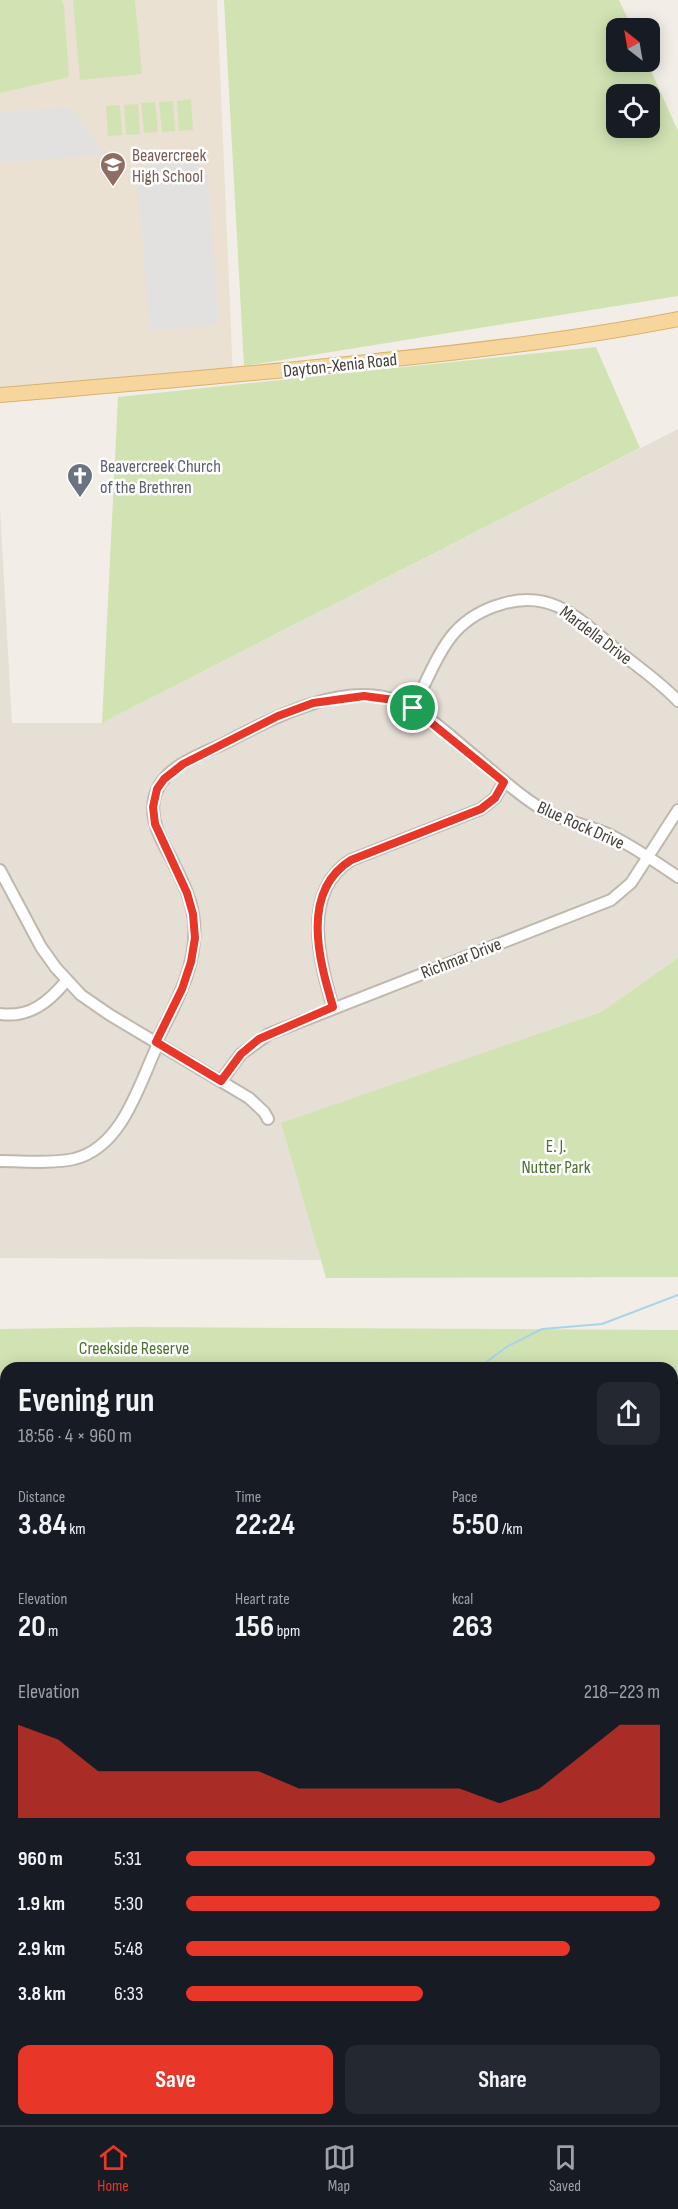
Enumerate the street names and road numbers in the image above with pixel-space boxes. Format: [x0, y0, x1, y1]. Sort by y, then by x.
street label: Dayton-Xenia Road [282, 349, 398, 382]
street label: Mardella Drive [555, 601, 636, 669]
street label: Blue Rock Drive [534, 797, 628, 854]
street label: Richmar Drive [418, 934, 504, 983]

